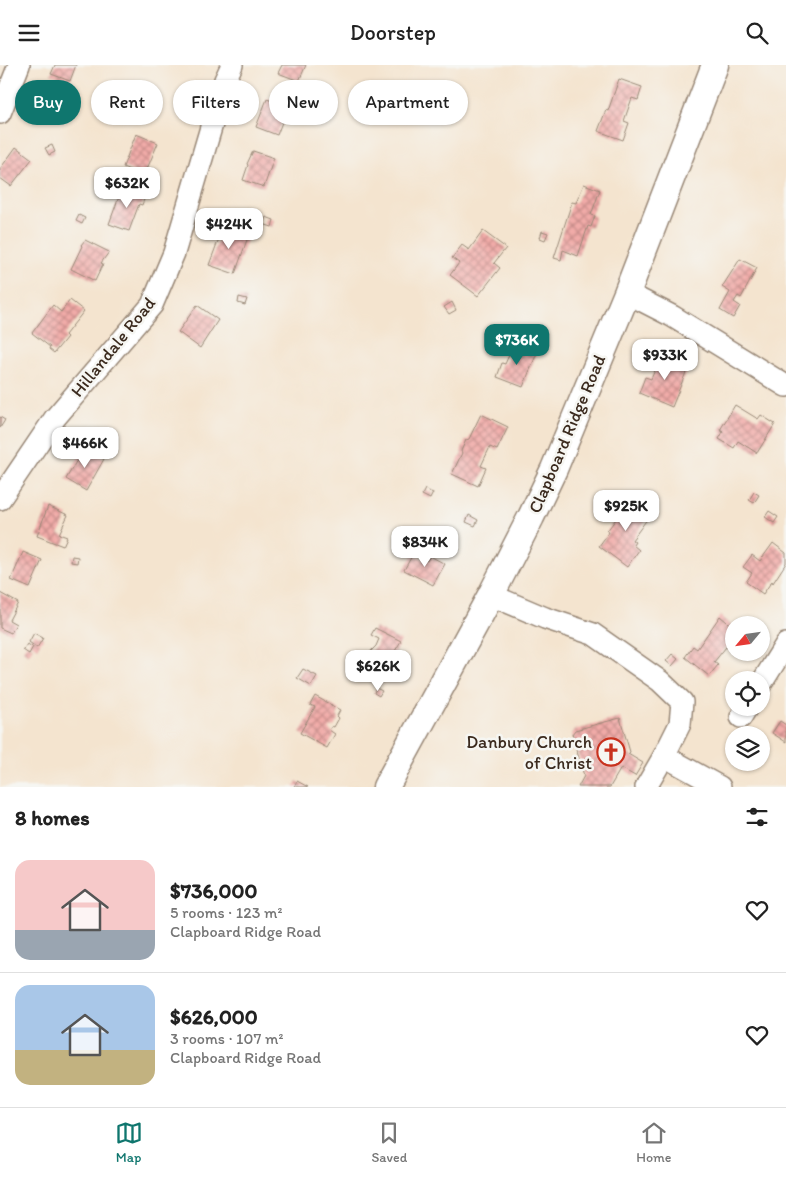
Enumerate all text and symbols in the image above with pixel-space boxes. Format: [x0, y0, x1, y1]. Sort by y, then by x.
icon: menu [15, 19, 43, 47]
text: Doorstep [350, 19, 436, 46]
icon: search [743, 19, 771, 47]
chip: Buy [15, 80, 81, 125]
chip: Rent [91, 80, 163, 125]
chip: Filters [173, 80, 259, 125]
chip: New [269, 80, 338, 125]
chip: Apartment [348, 80, 468, 125]
pin: $632K [92, 167, 162, 209]
text: $632K [105, 173, 149, 192]
pin: $424K [194, 207, 264, 250]
text: $424K [206, 214, 252, 233]
street label: Hillandale Road [66, 292, 160, 402]
pin: $736K [482, 323, 552, 366]
text: $736K [495, 330, 539, 349]
pin: $933K [630, 339, 700, 381]
text: $933K [643, 345, 687, 364]
street label: Clapboard Ridge Road [524, 351, 610, 517]
pin: $466K [50, 427, 120, 469]
text: $466K [63, 433, 107, 452]
pin: $925K [591, 489, 661, 532]
text: $925K [604, 496, 648, 515]
pin: $834K [390, 525, 460, 568]
text: $834K [402, 532, 448, 551]
north arrow [725, 616, 770, 661]
map controls [725, 616, 770, 771]
pin: $626K [343, 649, 413, 692]
text: $626K [356, 656, 400, 675]
button: locate [725, 671, 770, 716]
button: layers [725, 726, 770, 771]
place label: Danbury Church of Christ [466, 731, 592, 774]
church icon: Danbury Church of Christ [596, 737, 626, 767]
icon: filters [743, 803, 771, 831]
text: 8 homes [15, 805, 90, 830]
text: $736,000 [170, 878, 257, 903]
icon: home [55, 880, 115, 940]
icon: heart [743, 896, 771, 924]
text: 5 rooms · 123 m² [170, 903, 282, 922]
text: Clapboard Ridge Road [170, 922, 321, 941]
text: $626,000 [170, 1004, 258, 1029]
icon: home [55, 1005, 115, 1065]
icon: heart [743, 1021, 771, 1049]
text: 3 rooms · 107 m² [170, 1029, 283, 1048]
text: Clapboard Ridge Road [170, 1048, 321, 1067]
tab: Map [115, 1119, 143, 1166]
tab: Saved [372, 1119, 407, 1166]
tab: Home [636, 1119, 672, 1166]

